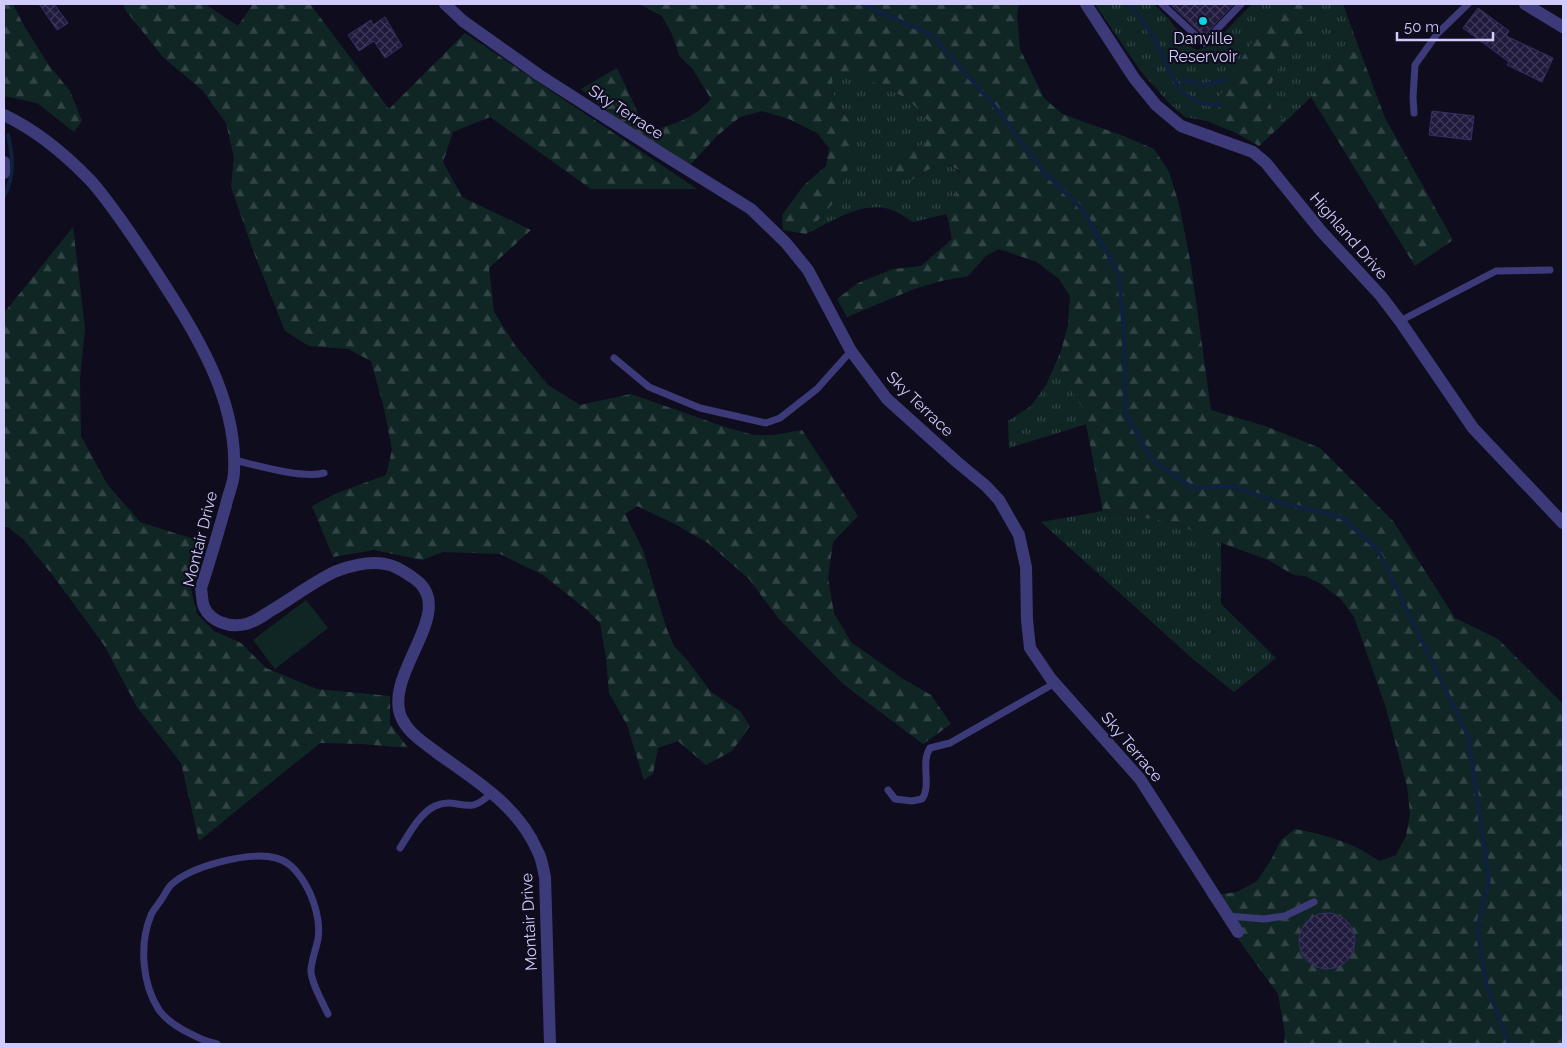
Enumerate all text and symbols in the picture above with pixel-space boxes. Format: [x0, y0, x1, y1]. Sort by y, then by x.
scale bar [1397, 10, 1493, 42]
marker: Danville Reservoir [1197, 15, 1209, 27]
text: 50 m [1404, 18, 1439, 36]
place label: Danville Reservoir [1168, 29, 1238, 66]
street label: Sky Terrace [585, 81, 667, 143]
street label: Highland Drive [1306, 189, 1392, 283]
street label: Sky Terrace [883, 367, 957, 441]
street label: Montair Drive [179, 489, 221, 589]
street label: Sky Terrace [1097, 708, 1167, 786]
street label: Montair Drive [517, 873, 541, 971]

